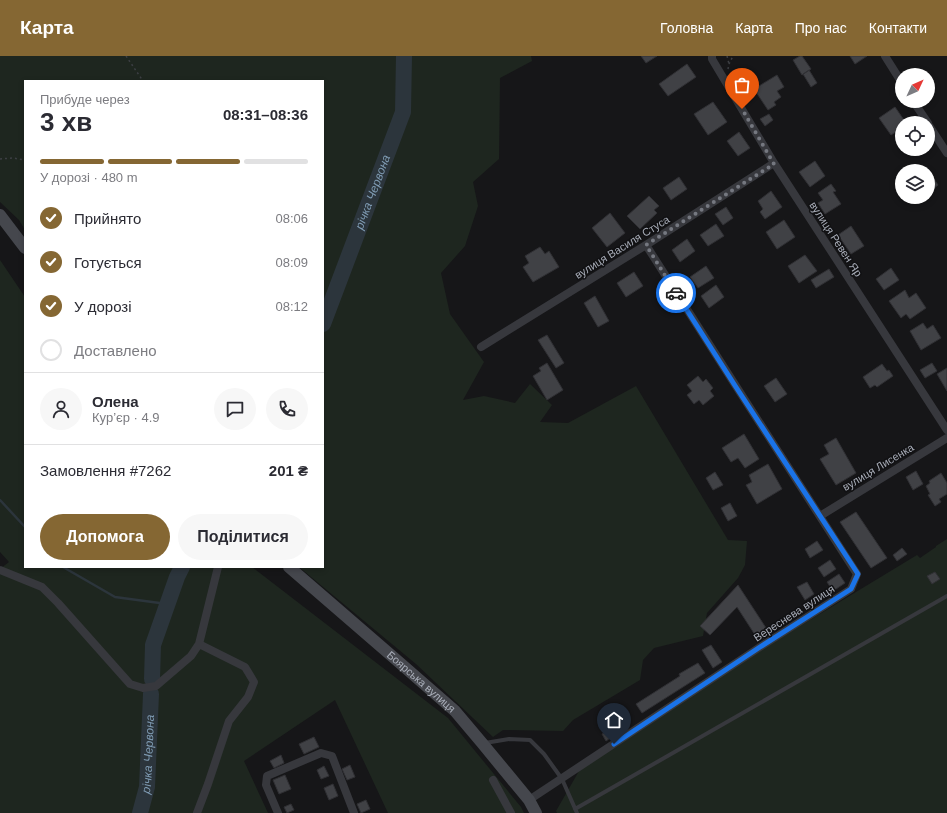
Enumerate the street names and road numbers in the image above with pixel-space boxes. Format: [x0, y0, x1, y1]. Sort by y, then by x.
street label: вулиця Ревен Яр [807, 199, 865, 279]
street label: вулиця Василя Стуса [572, 212, 672, 281]
street label: вулиця Лисенка [840, 441, 917, 493]
street label: Вереснева вулиця [751, 582, 837, 644]
street label: Боярська вулиця [385, 649, 458, 715]

